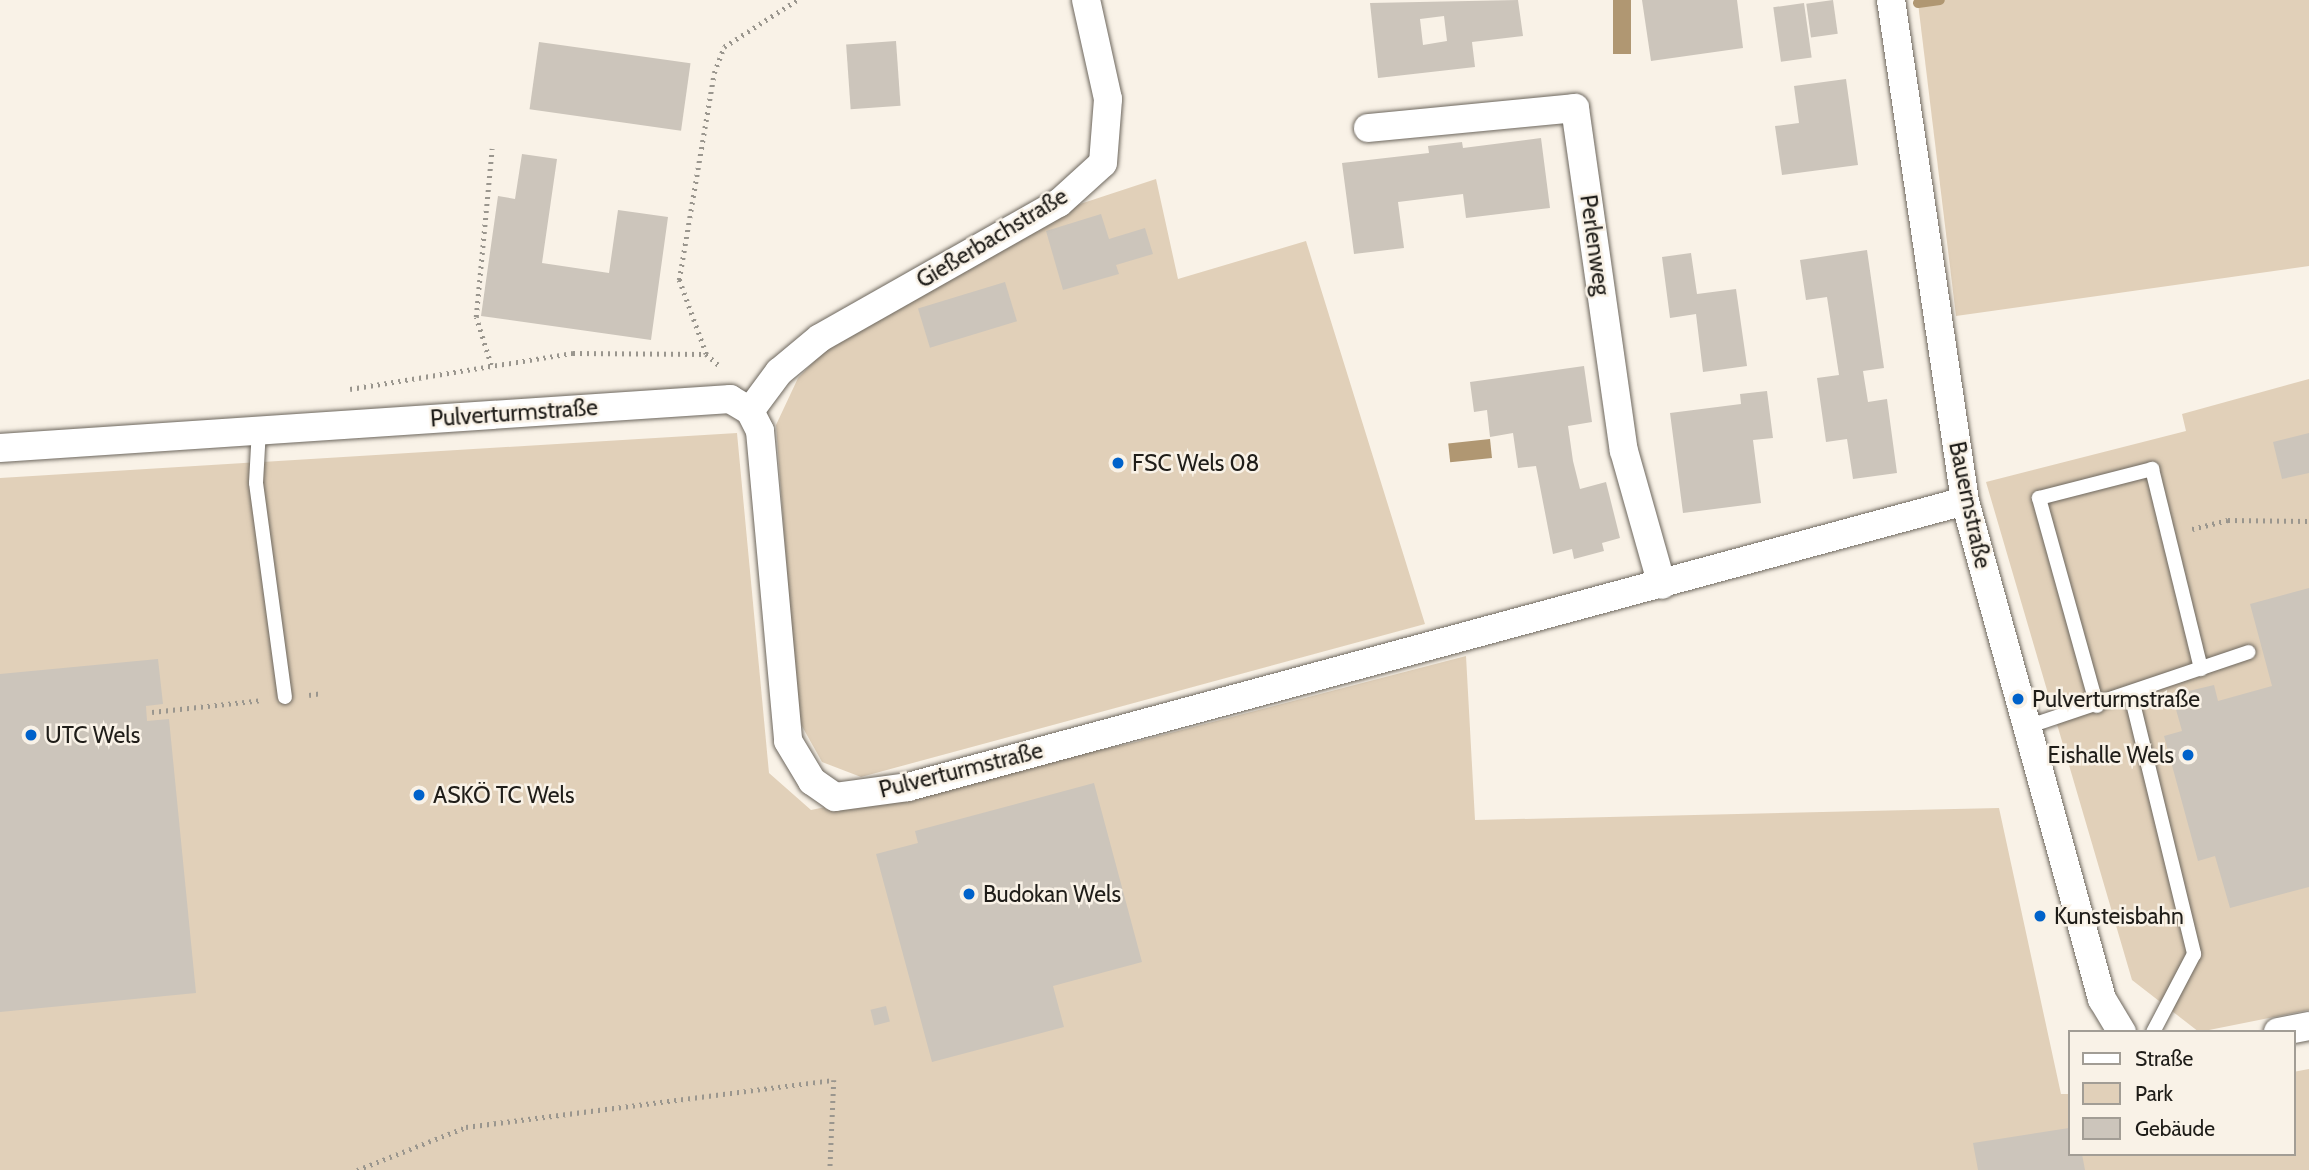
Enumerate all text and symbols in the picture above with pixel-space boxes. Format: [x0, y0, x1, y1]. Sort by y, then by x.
street label: Gießerbachstraße [911, 182, 1073, 294]
street label: Perlenweg [1574, 193, 1616, 297]
street label: Pulverturmstraße [429, 393, 599, 433]
street label: Bauernstraße [1943, 439, 1997, 571]
place label: FSC Wels 08 [1132, 449, 1260, 477]
marker: FSC Wels 08 [1110, 455, 1126, 471]
place label: Pulverturmstraße [2032, 685, 2200, 713]
marker: Pulverturmstraße [2010, 691, 2026, 707]
place label: UTC Wels [45, 721, 140, 749]
marker: UTC Wels [23, 727, 39, 743]
street label: Pulverturmstraße [876, 736, 1046, 804]
place label: Eishalle Wels [2048, 741, 2174, 769]
marker: Eishalle Wels [2180, 747, 2196, 763]
place label: ASKÖ TC Wels [433, 781, 574, 809]
marker: ASKÖ TC Wels [411, 787, 427, 803]
place label: Budokan Wels [983, 880, 1121, 908]
marker: Budokan Wels [961, 886, 977, 902]
place label: Kunsteisbahn [2054, 902, 2184, 930]
marker: Kunsteisbahn [2032, 908, 2048, 924]
legend [2068, 1030, 2295, 1156]
text: Straße [2135, 1046, 2193, 1071]
text: Park [2135, 1081, 2173, 1106]
text: Gebäude [2135, 1116, 2215, 1141]

